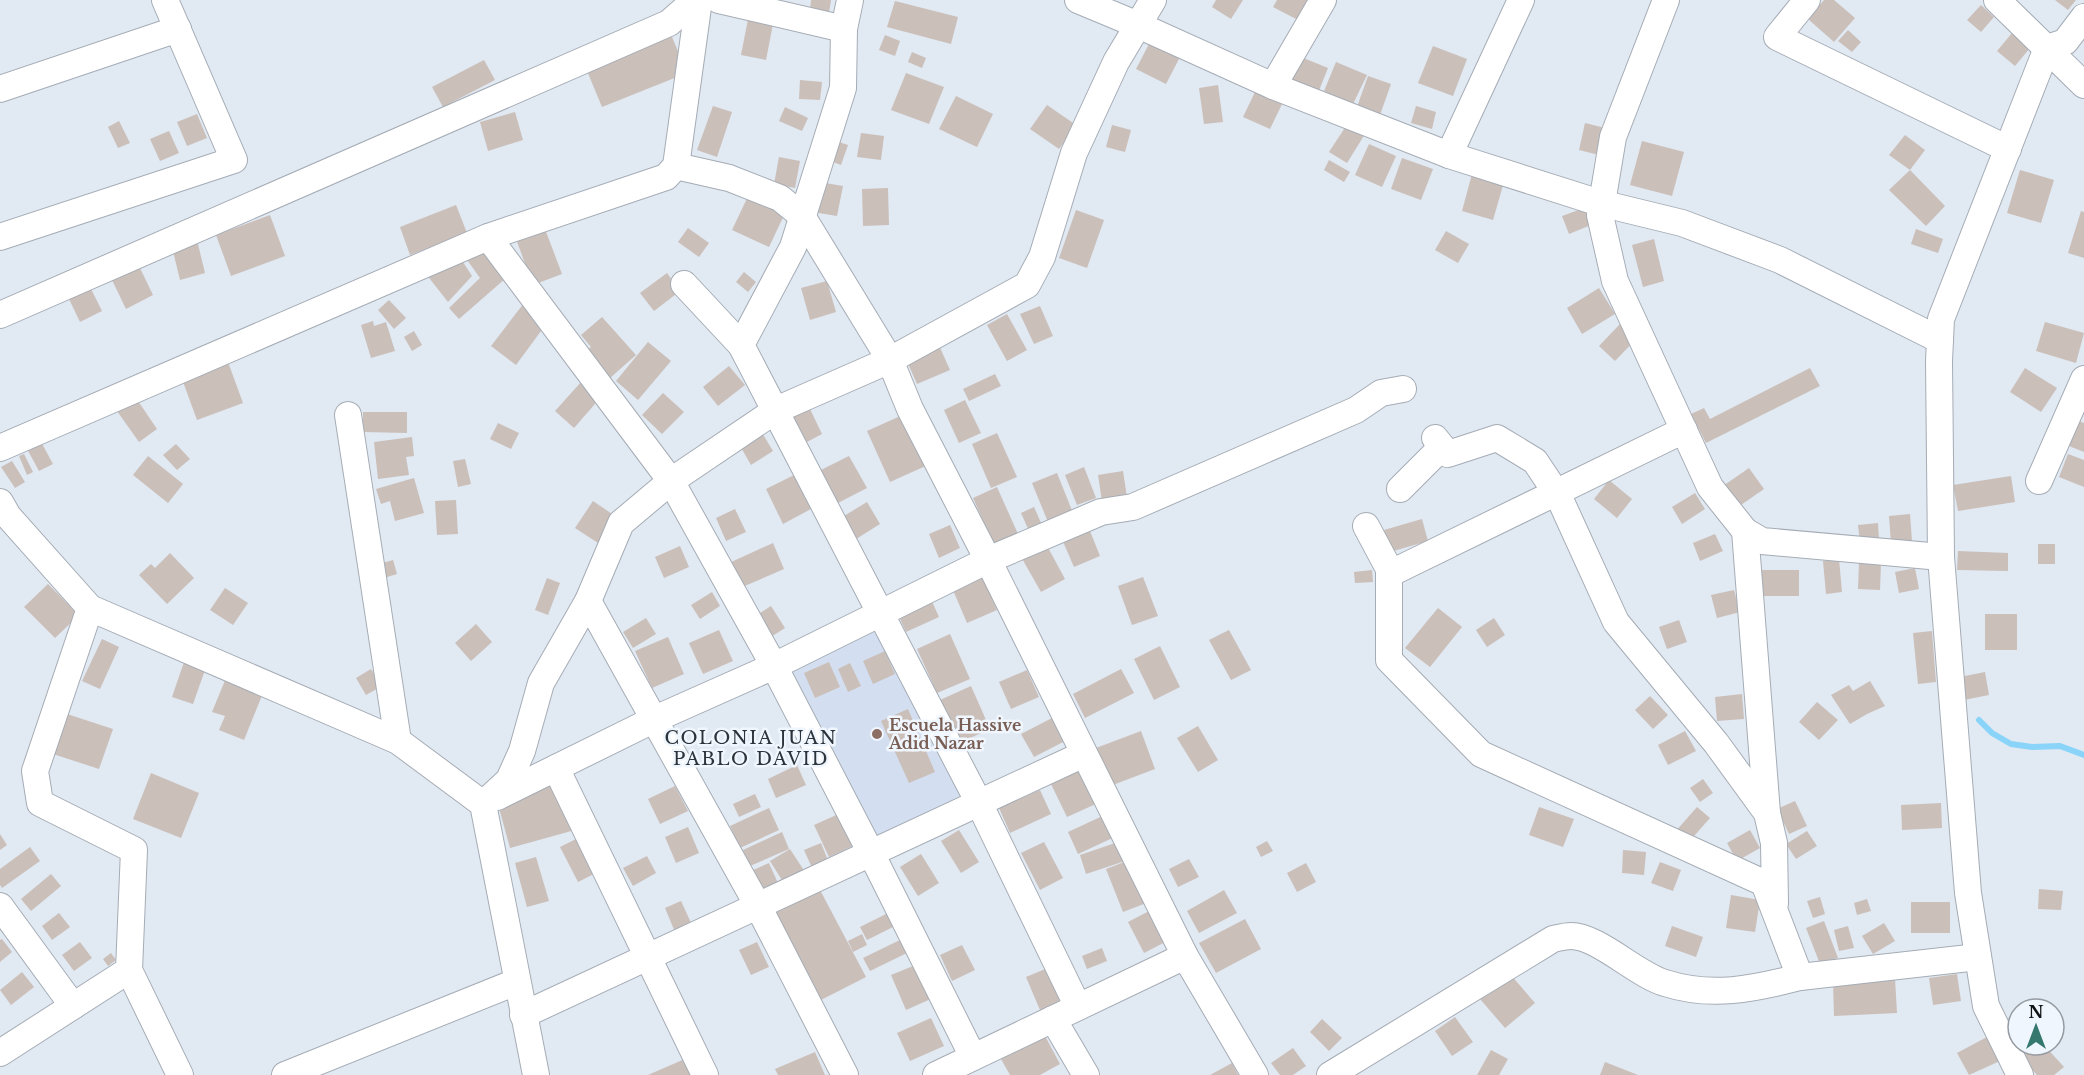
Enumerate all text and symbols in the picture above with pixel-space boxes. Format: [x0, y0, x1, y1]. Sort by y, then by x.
place label: Escuela Hassive Adid Nazar [888, 715, 1021, 753]
district label: COLONIA JUAN PABLO DAVID [664, 727, 838, 770]
marker: Escuela Hassive Adid Nazar [870, 727, 884, 741]
north arrow [2006, 997, 2066, 1057]
text: N [2028, 1002, 2044, 1022]

